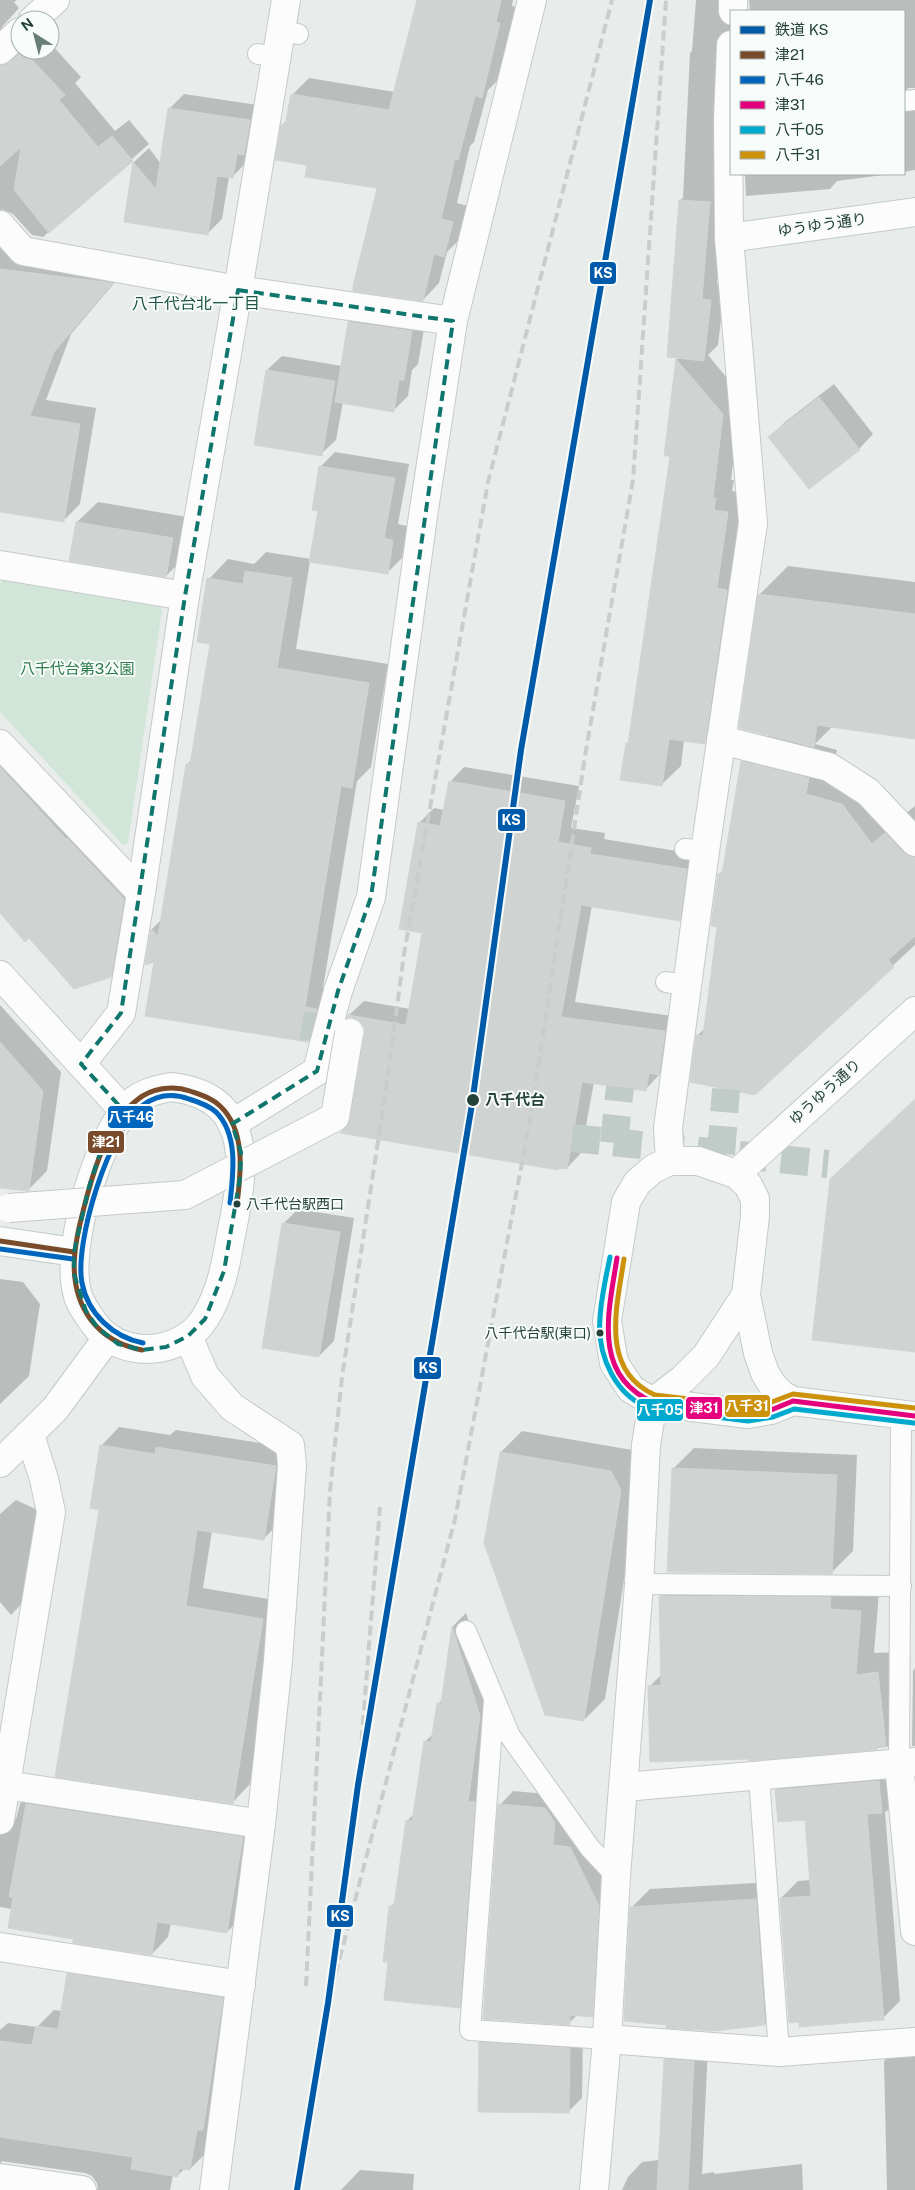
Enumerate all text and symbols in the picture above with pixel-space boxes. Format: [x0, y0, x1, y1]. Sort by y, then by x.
north arrow [10, 10, 60, 60]
legend [730, 10, 905, 175]
text: N [18, 15, 36, 34]
text: 鉄道 KS [775, 21, 828, 38]
text: 津21 [775, 46, 805, 63]
text: 八千46 [775, 71, 824, 88]
text: 津31 [775, 96, 806, 113]
text: 八千05 [775, 121, 824, 138]
text: 八千31 [775, 146, 821, 163]
street label: ゆうゆう通り [776, 210, 868, 239]
line badge: KS [589, 261, 617, 285]
text: KS [593, 265, 613, 281]
district label: 八千代台北一丁目 [132, 294, 260, 313]
park label: 八千代台第3公園 [20, 660, 134, 677]
line badge: KS [497, 808, 526, 832]
text: KS [501, 812, 521, 828]
street label: ゆうゆう通り [786, 1055, 864, 1128]
place label: 八千代台 [485, 1091, 545, 1108]
marker: 八千代台 [465, 1092, 481, 1108]
line badge: 八千46 [107, 1105, 154, 1129]
text: 八千46 [108, 1109, 154, 1125]
line badge: 津21 [87, 1130, 125, 1154]
text: 津21 [92, 1134, 120, 1150]
place label: 八千代台駅西口 [246, 1196, 344, 1212]
marker: 八千代台駅西口 [232, 1199, 242, 1209]
place label: 八千代台駅(東口) [484, 1325, 591, 1341]
marker: 八千代台駅(東口) [595, 1328, 605, 1338]
line badge: KS [413, 1356, 442, 1380]
text: KS [418, 1360, 438, 1376]
line badge: 八千31 [724, 1394, 771, 1418]
line badge: 津31 [685, 1396, 723, 1420]
line badge: 八千05 [636, 1398, 684, 1422]
text: 八千31 [725, 1398, 769, 1414]
text: 津31 [689, 1400, 719, 1416]
text: 八千05 [637, 1402, 683, 1418]
line badge: KS [326, 1904, 354, 1928]
text: KS [330, 1908, 350, 1924]

